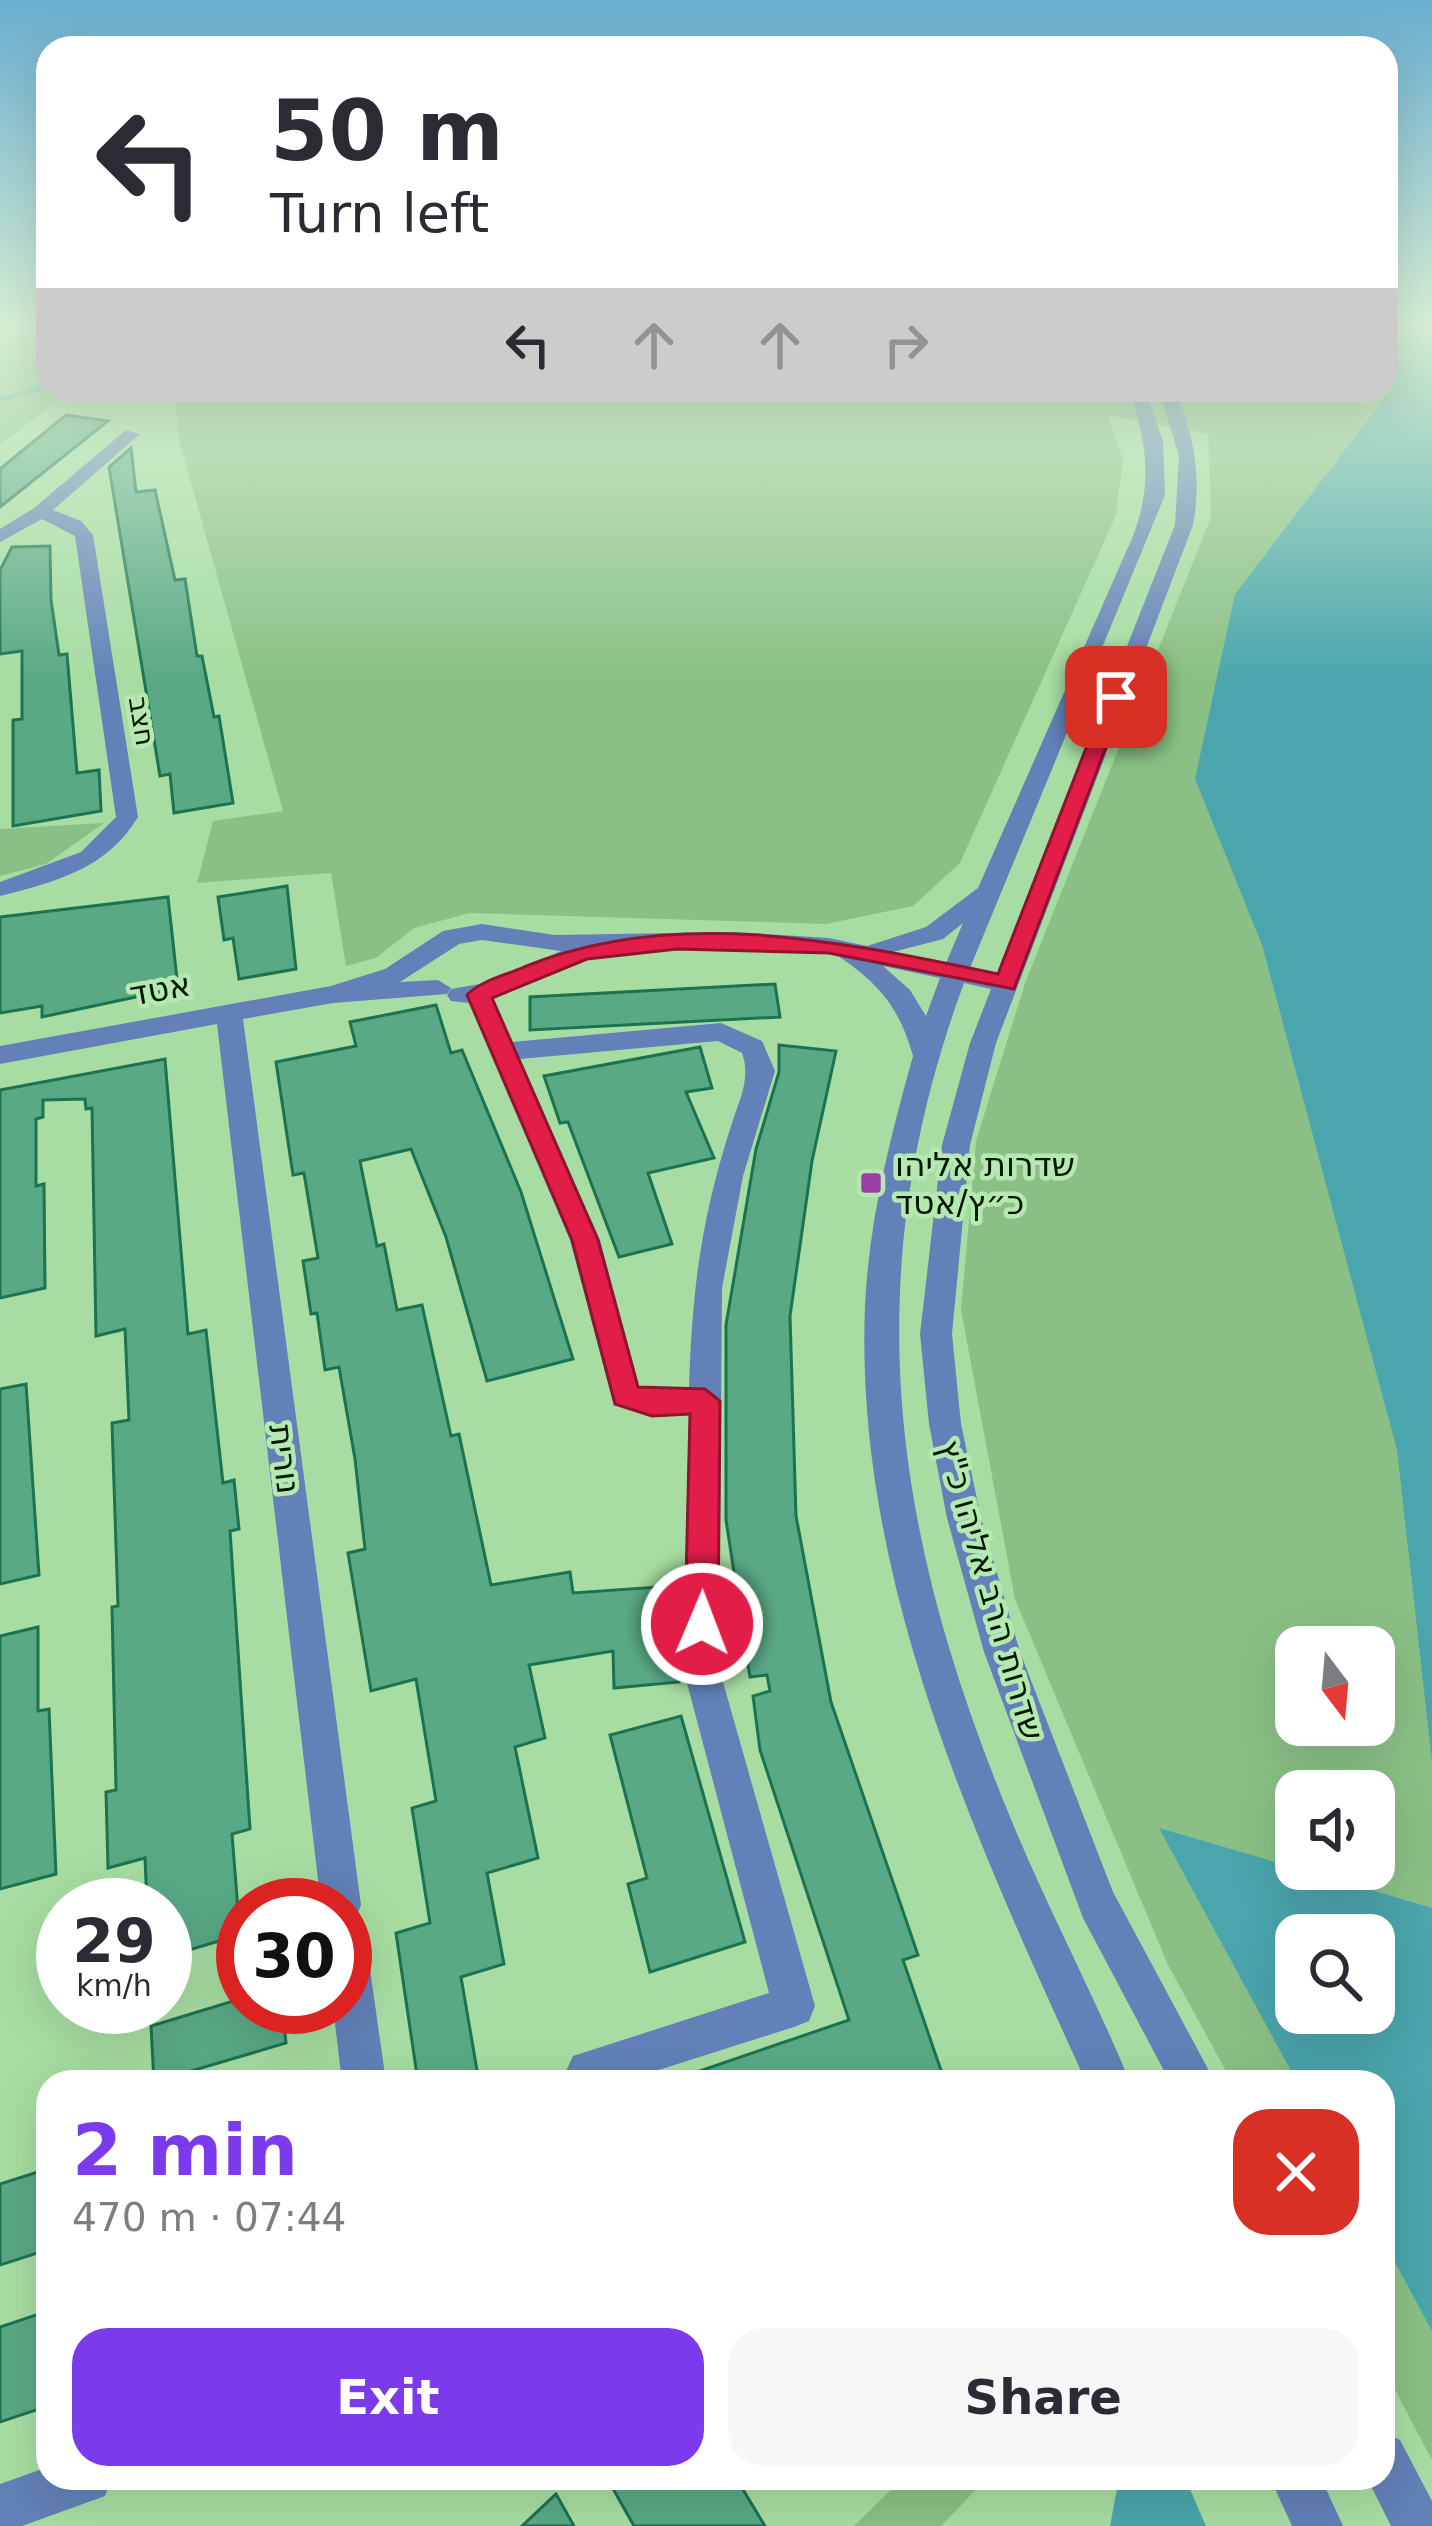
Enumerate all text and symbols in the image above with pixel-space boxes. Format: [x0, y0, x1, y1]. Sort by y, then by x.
text: 50 m [270, 82, 504, 180]
icon: left [72, 84, 228, 240]
text: Turn left [270, 182, 489, 245]
icon: left [495, 312, 561, 378]
icon: ahead [621, 312, 687, 378]
icon: ahead [747, 312, 813, 378]
icon: right [873, 312, 939, 378]
pin [1065, 646, 1167, 748]
icon: arrive [1083, 664, 1149, 730]
street label: חצב [123, 694, 161, 748]
street label: אטד [126, 964, 194, 1014]
place label: שדרות אליהו כ״ץ/אטד [895, 1145, 1075, 1222]
marker: שדרות אליהו כ״ץ/אטד [858, 1170, 884, 1196]
street label: נורית [261, 1422, 309, 1496]
street label: שדרות הרב אליהו כ"ץ [929, 1435, 1053, 1745]
position arrow [639, 1561, 765, 1687]
north arrow [1275, 1626, 1395, 1746]
map controls [1275, 1626, 1395, 2034]
button: sound [1275, 1770, 1395, 1890]
speed limit sign: 30 [216, 1878, 372, 2034]
text: 29 [72, 1906, 156, 1976]
button: search [1275, 1914, 1395, 2034]
text: km/h [76, 1968, 152, 2003]
text: 2 min [72, 2108, 298, 2192]
button: close [1233, 2109, 1359, 2235]
text: 470 m · 07:44 [72, 2195, 346, 2240]
button: Exit [72, 2328, 704, 2466]
button: Share [728, 2328, 1359, 2466]

